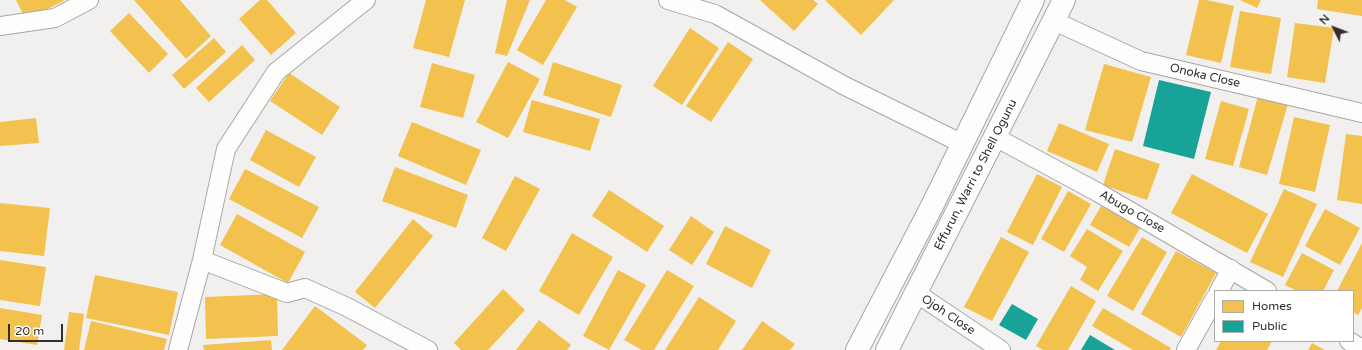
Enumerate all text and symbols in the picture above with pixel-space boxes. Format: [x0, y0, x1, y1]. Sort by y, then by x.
north arrow [1314, 8, 1354, 48]
text: N [1317, 12, 1333, 27]
street label: Onoka Close [1168, 61, 1242, 91]
street label: Effurun, Warri to Shell Ogunu [932, 97, 1020, 253]
street label: Abugo Close [1097, 188, 1167, 236]
legend [1214, 290, 1354, 342]
street label: Ojoh Close [918, 292, 978, 338]
text: Homes [1252, 299, 1292, 313]
scale bar [10, 316, 65, 342]
text: Public [1252, 319, 1287, 333]
text: 20 m [15, 324, 44, 338]

